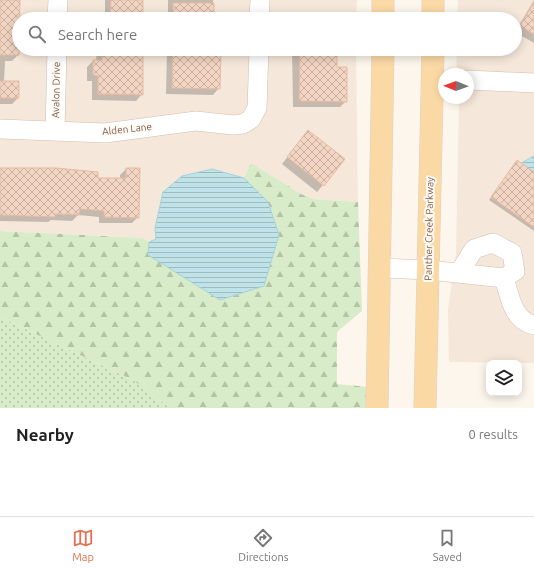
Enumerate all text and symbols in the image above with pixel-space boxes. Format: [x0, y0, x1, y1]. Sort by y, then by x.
search box [12, 12, 522, 56]
icon: search [26, 23, 48, 45]
text: Search here [58, 26, 137, 43]
street label: Avalon Drive [50, 62, 62, 118]
north arrow [438, 68, 474, 104]
street label: Alden Lane [102, 121, 152, 137]
street label: Panther Creek Parkway [423, 177, 435, 281]
map controls [486, 360, 522, 396]
button: layers [486, 360, 522, 396]
text: Nearby [16, 425, 74, 444]
text: 0 results [468, 427, 518, 441]
tab: Map [72, 527, 94, 563]
tab: Directions [238, 527, 288, 563]
tab: Saved [433, 527, 462, 563]

